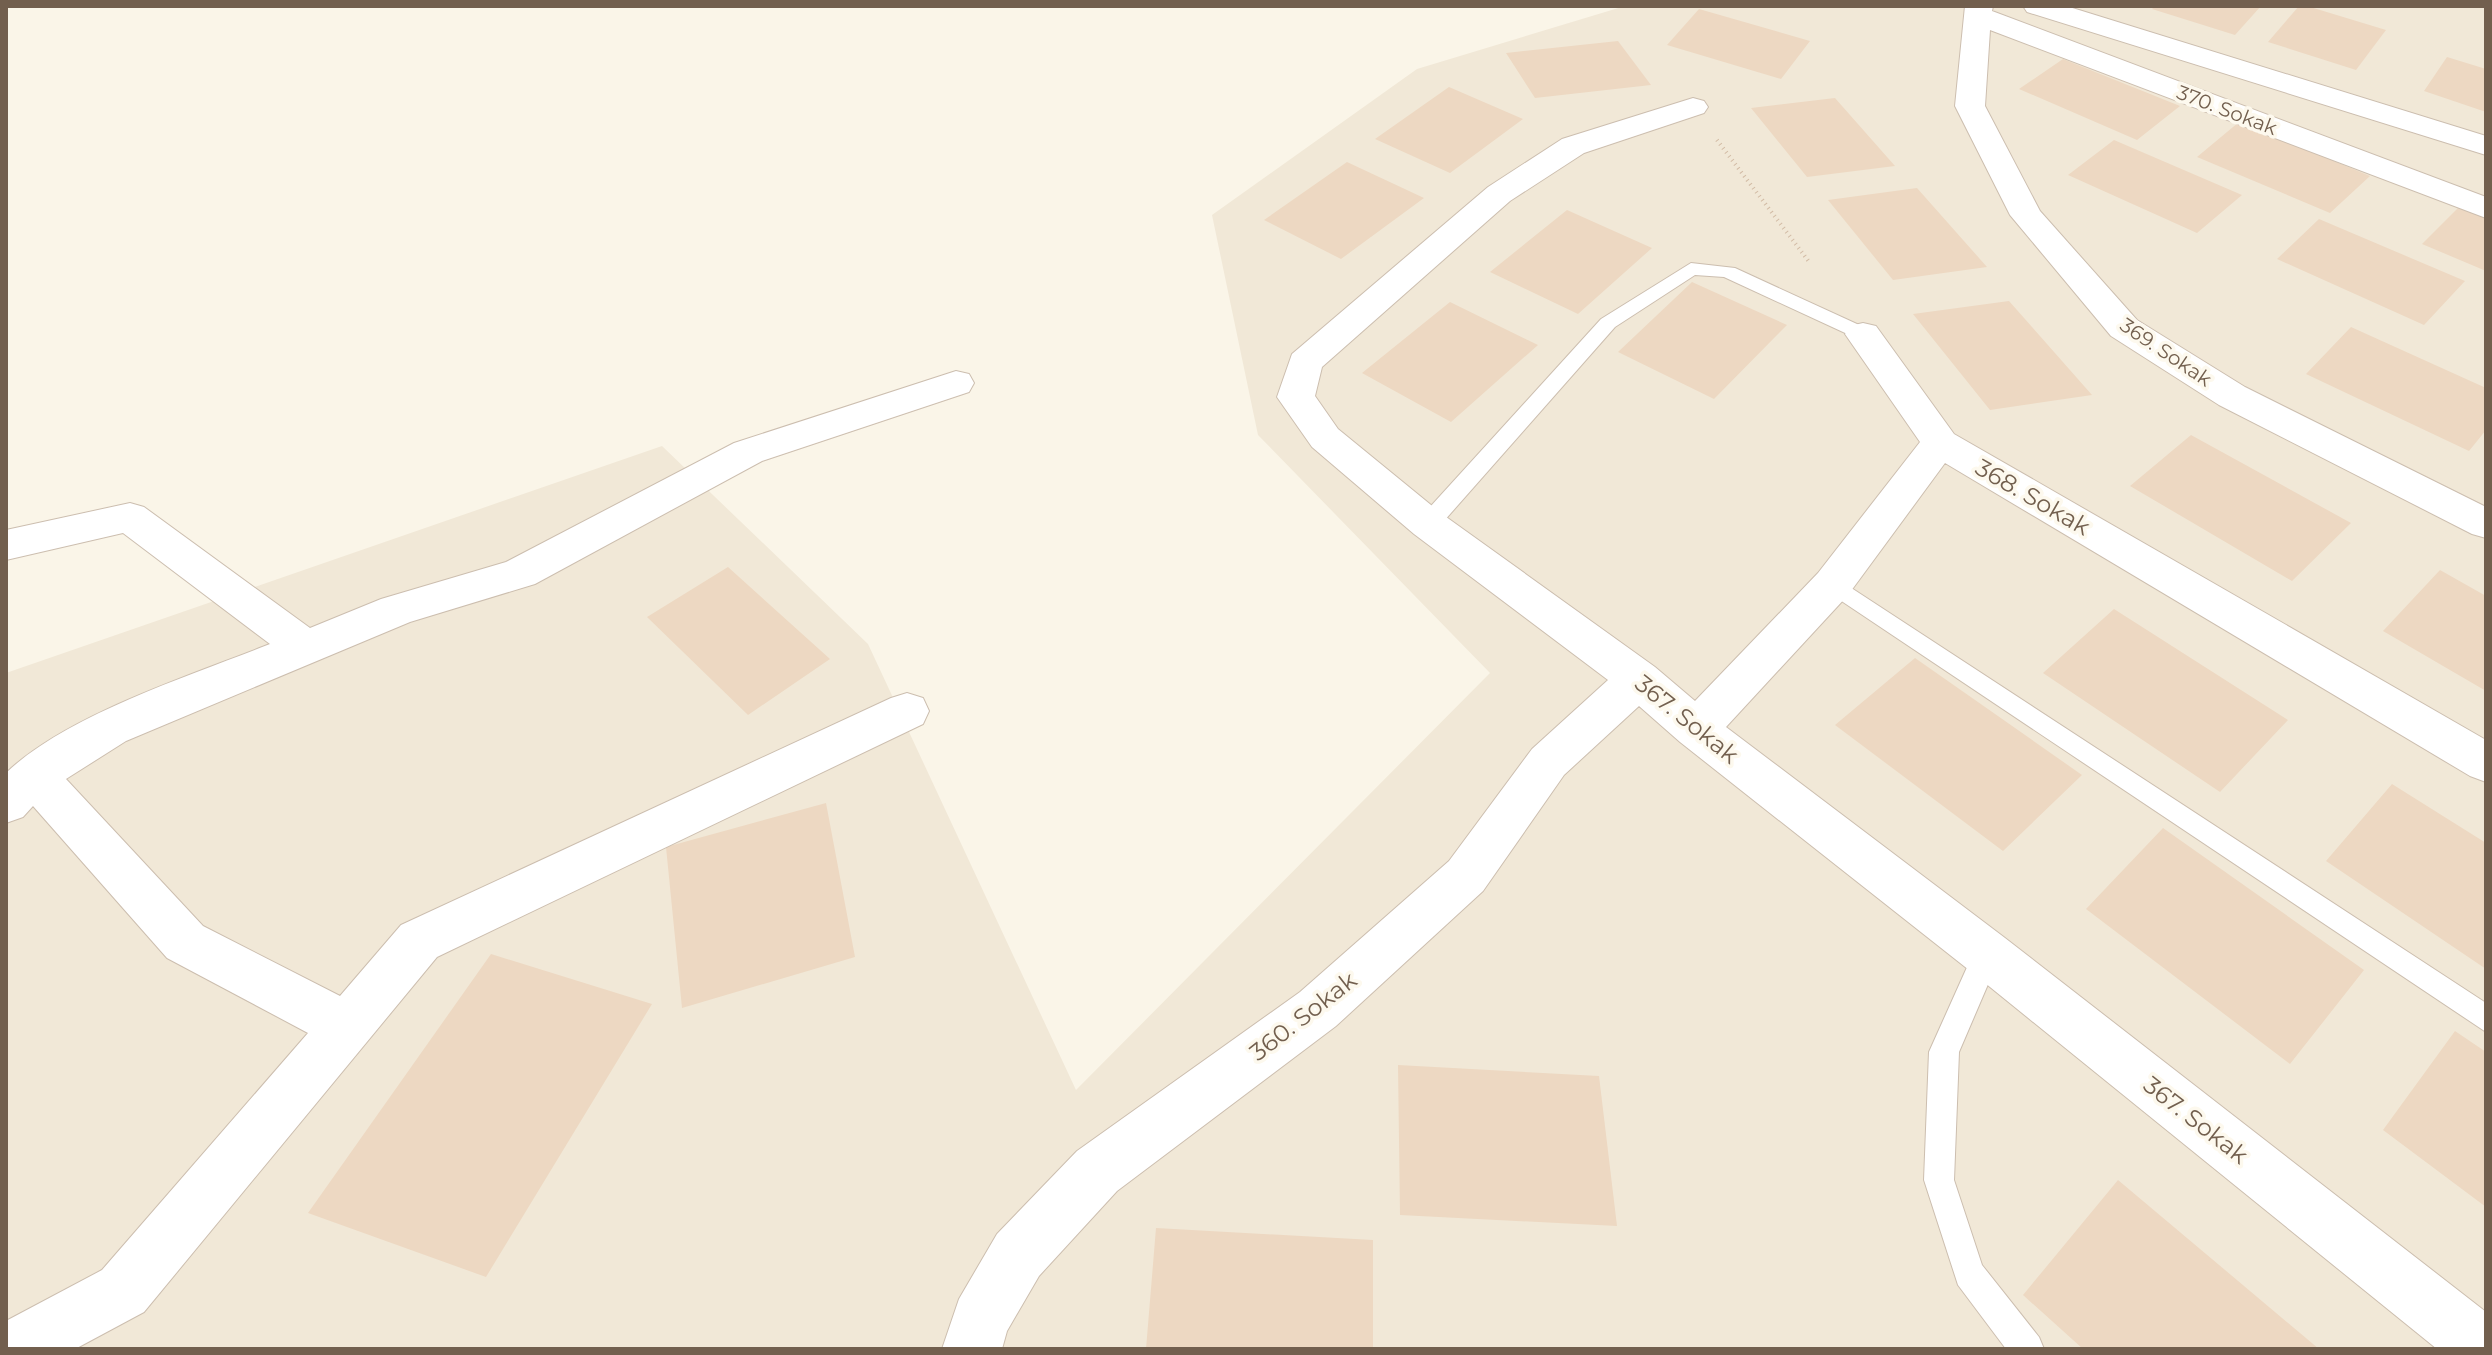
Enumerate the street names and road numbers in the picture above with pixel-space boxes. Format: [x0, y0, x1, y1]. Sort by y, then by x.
street label: 370. Sokak [2174, 80, 2280, 140]
street label: 369. Sokak [2116, 313, 2216, 391]
street label: 368. Sokak [1971, 453, 2096, 542]
street label: 367. Sokak [1629, 669, 1745, 770]
street label: 360. Sokak [1244, 965, 1363, 1067]
street label: 367. Sokak [2138, 1070, 2255, 1170]

